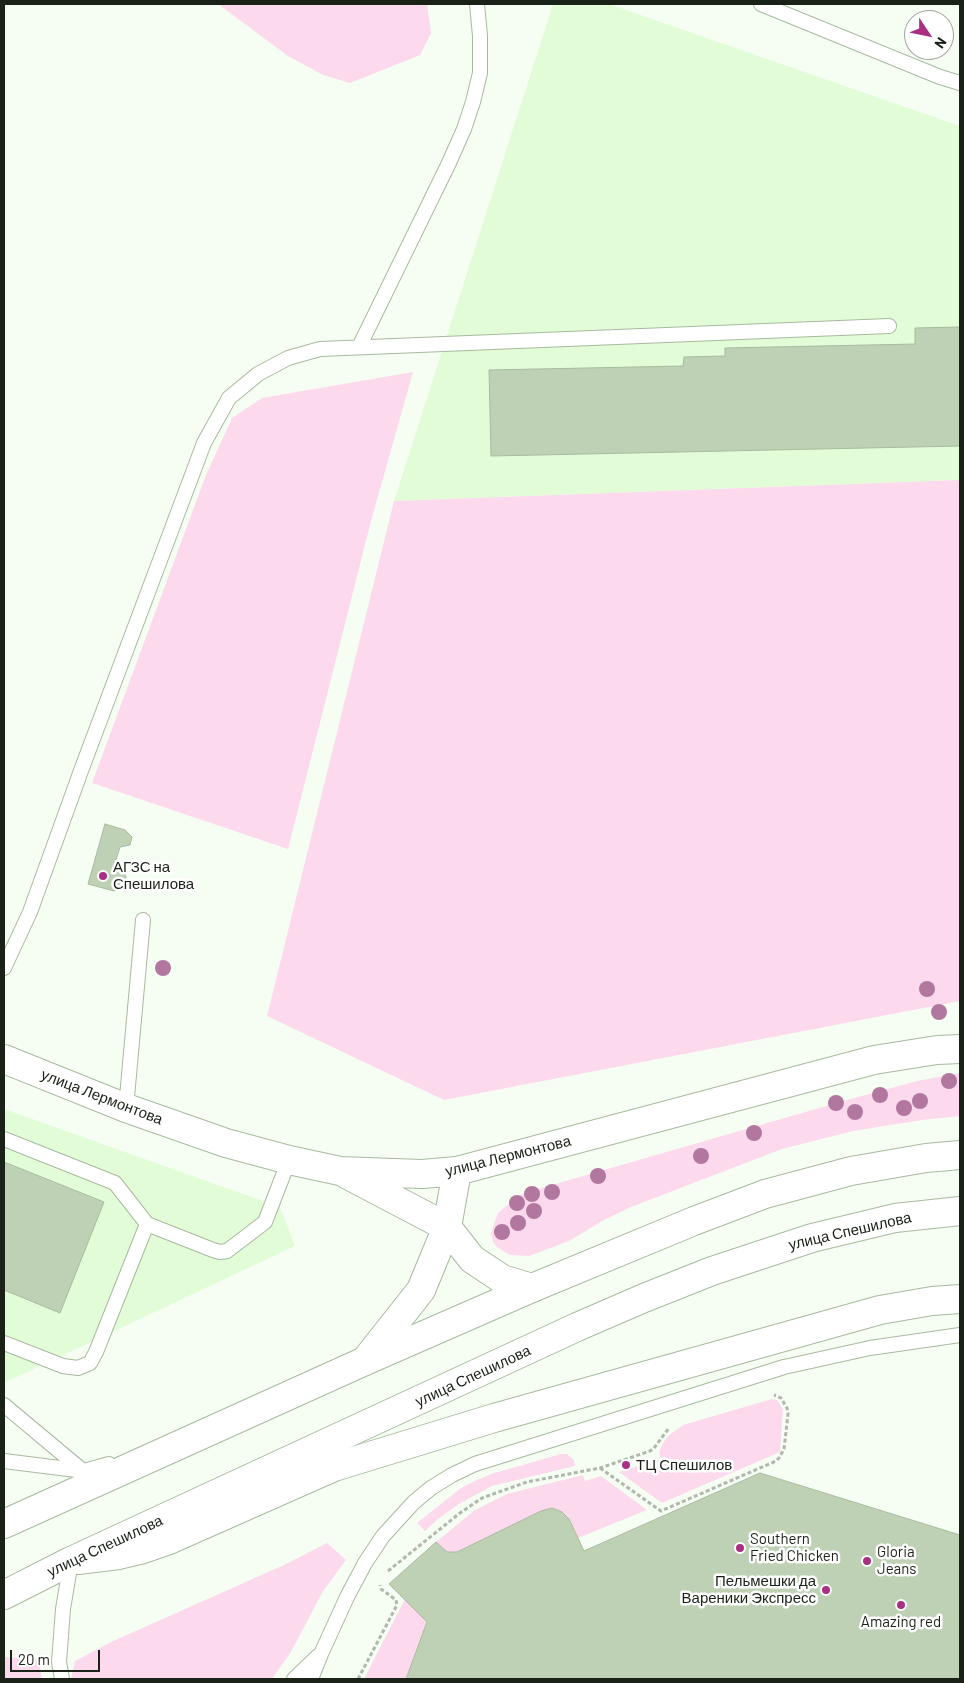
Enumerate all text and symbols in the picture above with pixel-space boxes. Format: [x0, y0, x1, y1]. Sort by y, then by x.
north arrow [904, 10, 954, 60]
text: N [931, 34, 951, 52]
place label: АГЗС на Спешилова [113, 858, 194, 893]
marker: АГЗС на Спешилова [97, 870, 109, 882]
street label: улица Лермонтова [39, 1066, 165, 1128]
street label: улица Лермонтова [443, 1132, 573, 1180]
street label: улица Спешилова [787, 1208, 913, 1254]
street label: улица Спешилова [412, 1341, 534, 1411]
place label: ТЦ Спешилов [636, 1456, 732, 1474]
marker: ТЦ Спешилов [620, 1459, 632, 1471]
street label: улица Спешилова [44, 1511, 166, 1581]
place label: Southern Fried Chicken [750, 1530, 839, 1565]
marker: Southern Fried Chicken [734, 1542, 746, 1554]
place label: Gloria Jeans [877, 1543, 917, 1578]
marker: Gloria Jeans [861, 1555, 873, 1567]
place label: Пельмешки да Вареники Экспресс [682, 1572, 816, 1607]
marker: Пельмешки да Вареники Экспресс [820, 1584, 832, 1596]
marker: Amazing red [895, 1599, 907, 1611]
place label: Amazing red [861, 1613, 941, 1631]
scale bar [12, 1640, 102, 1672]
text: 20 m [18, 1650, 50, 1668]

